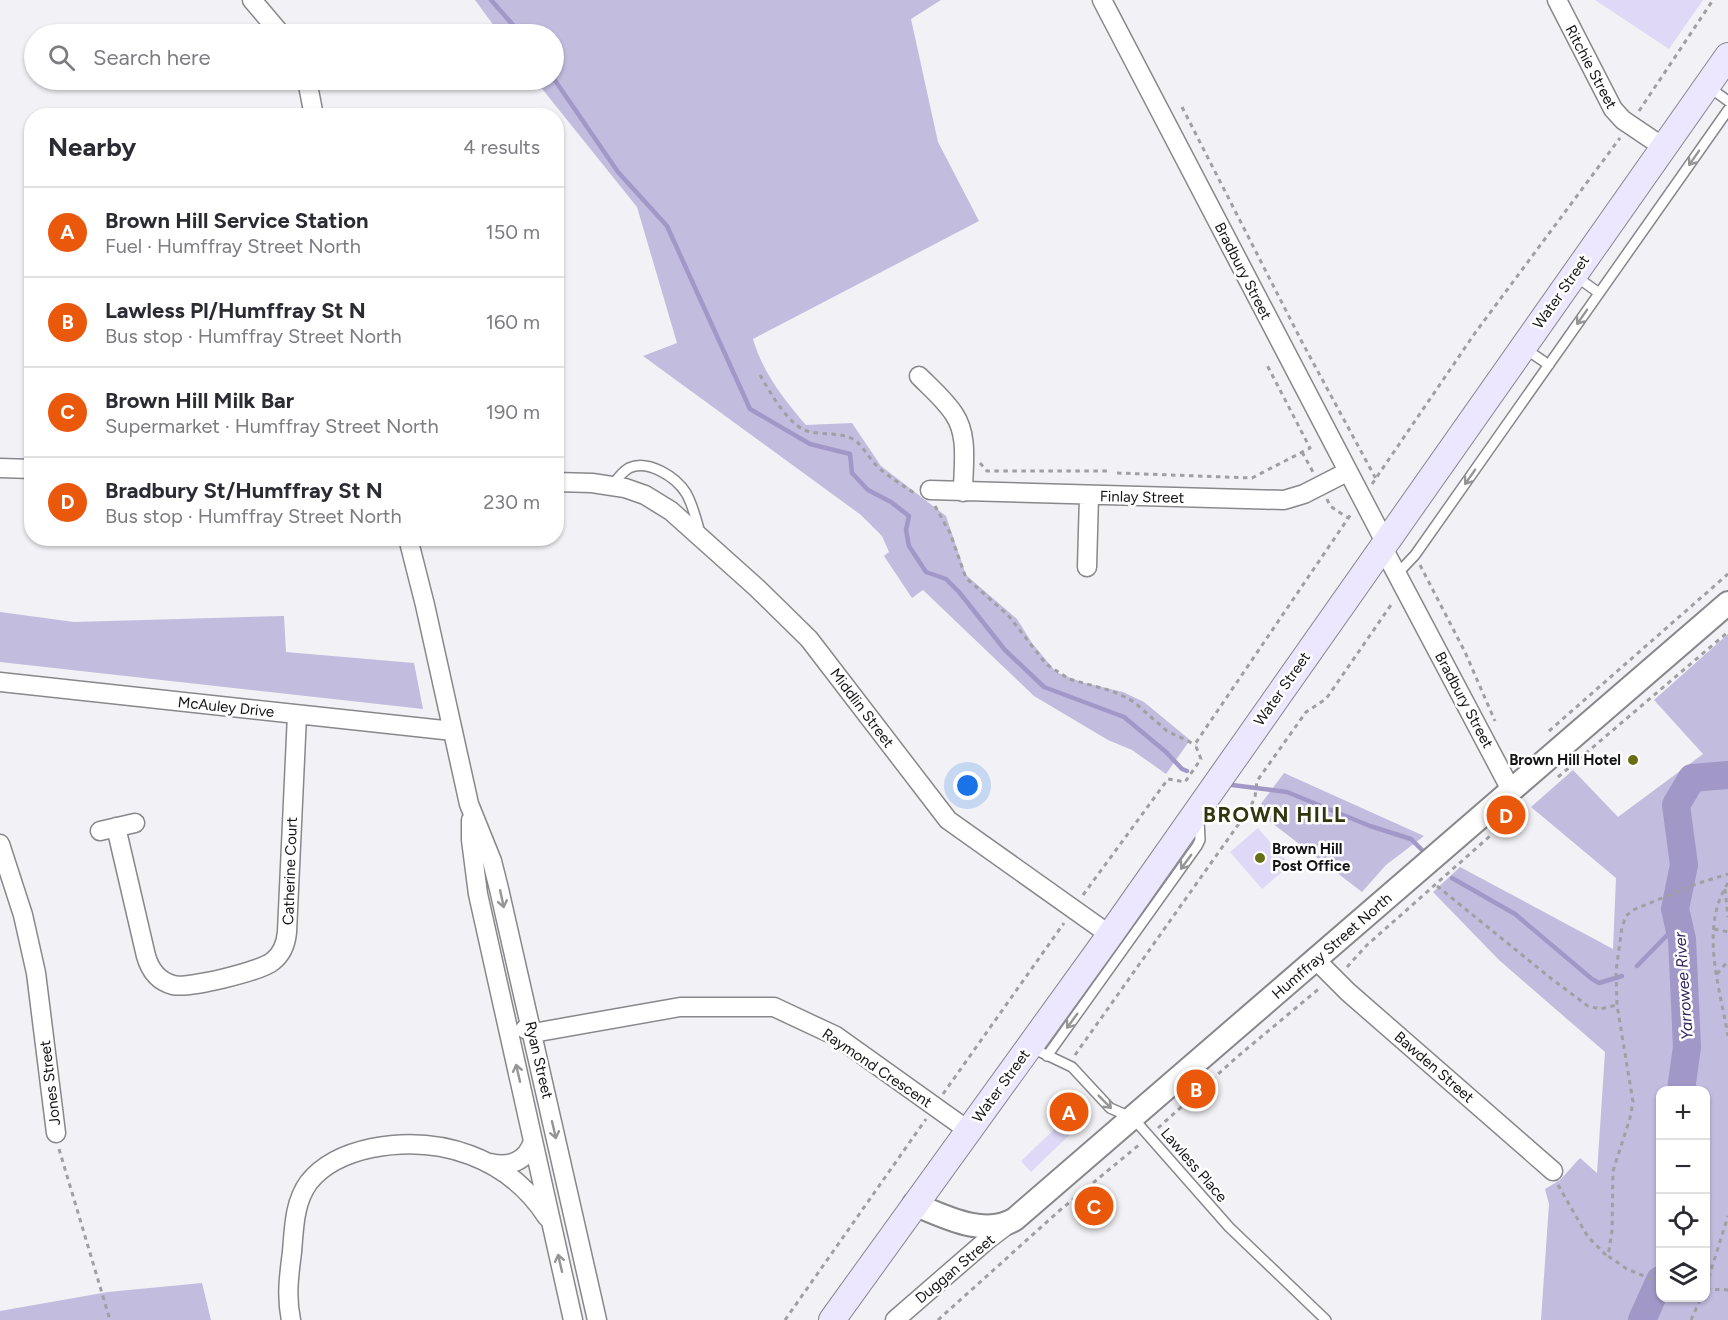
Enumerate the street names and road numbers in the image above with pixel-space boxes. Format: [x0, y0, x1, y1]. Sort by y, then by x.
street label: Ritchie Street [1561, 22, 1621, 112]
street label: Bradbury Street [1211, 219, 1275, 323]
street label: Water Street [1529, 251, 1593, 332]
street label: Finlay Street [1100, 487, 1185, 507]
street label: Water Street [1250, 648, 1314, 729]
street label: Bradbury Street [1431, 649, 1497, 752]
street label: Middlin Street [826, 665, 898, 751]
street label: McAuley Drive [177, 693, 275, 721]
street label: Catherine Court [279, 816, 301, 925]
street label: Humffray Street North [1268, 889, 1396, 1003]
street label: Ryan Street [521, 1020, 557, 1101]
street label: Raymond Crescent [819, 1025, 936, 1112]
street label: Bawden Street [1391, 1028, 1478, 1107]
street label: Jones Street [36, 1039, 64, 1127]
street label: Water Street [968, 1046, 1034, 1126]
street label: Lawless Place [1157, 1124, 1231, 1206]
street label: Duggan Street [912, 1230, 999, 1307]

